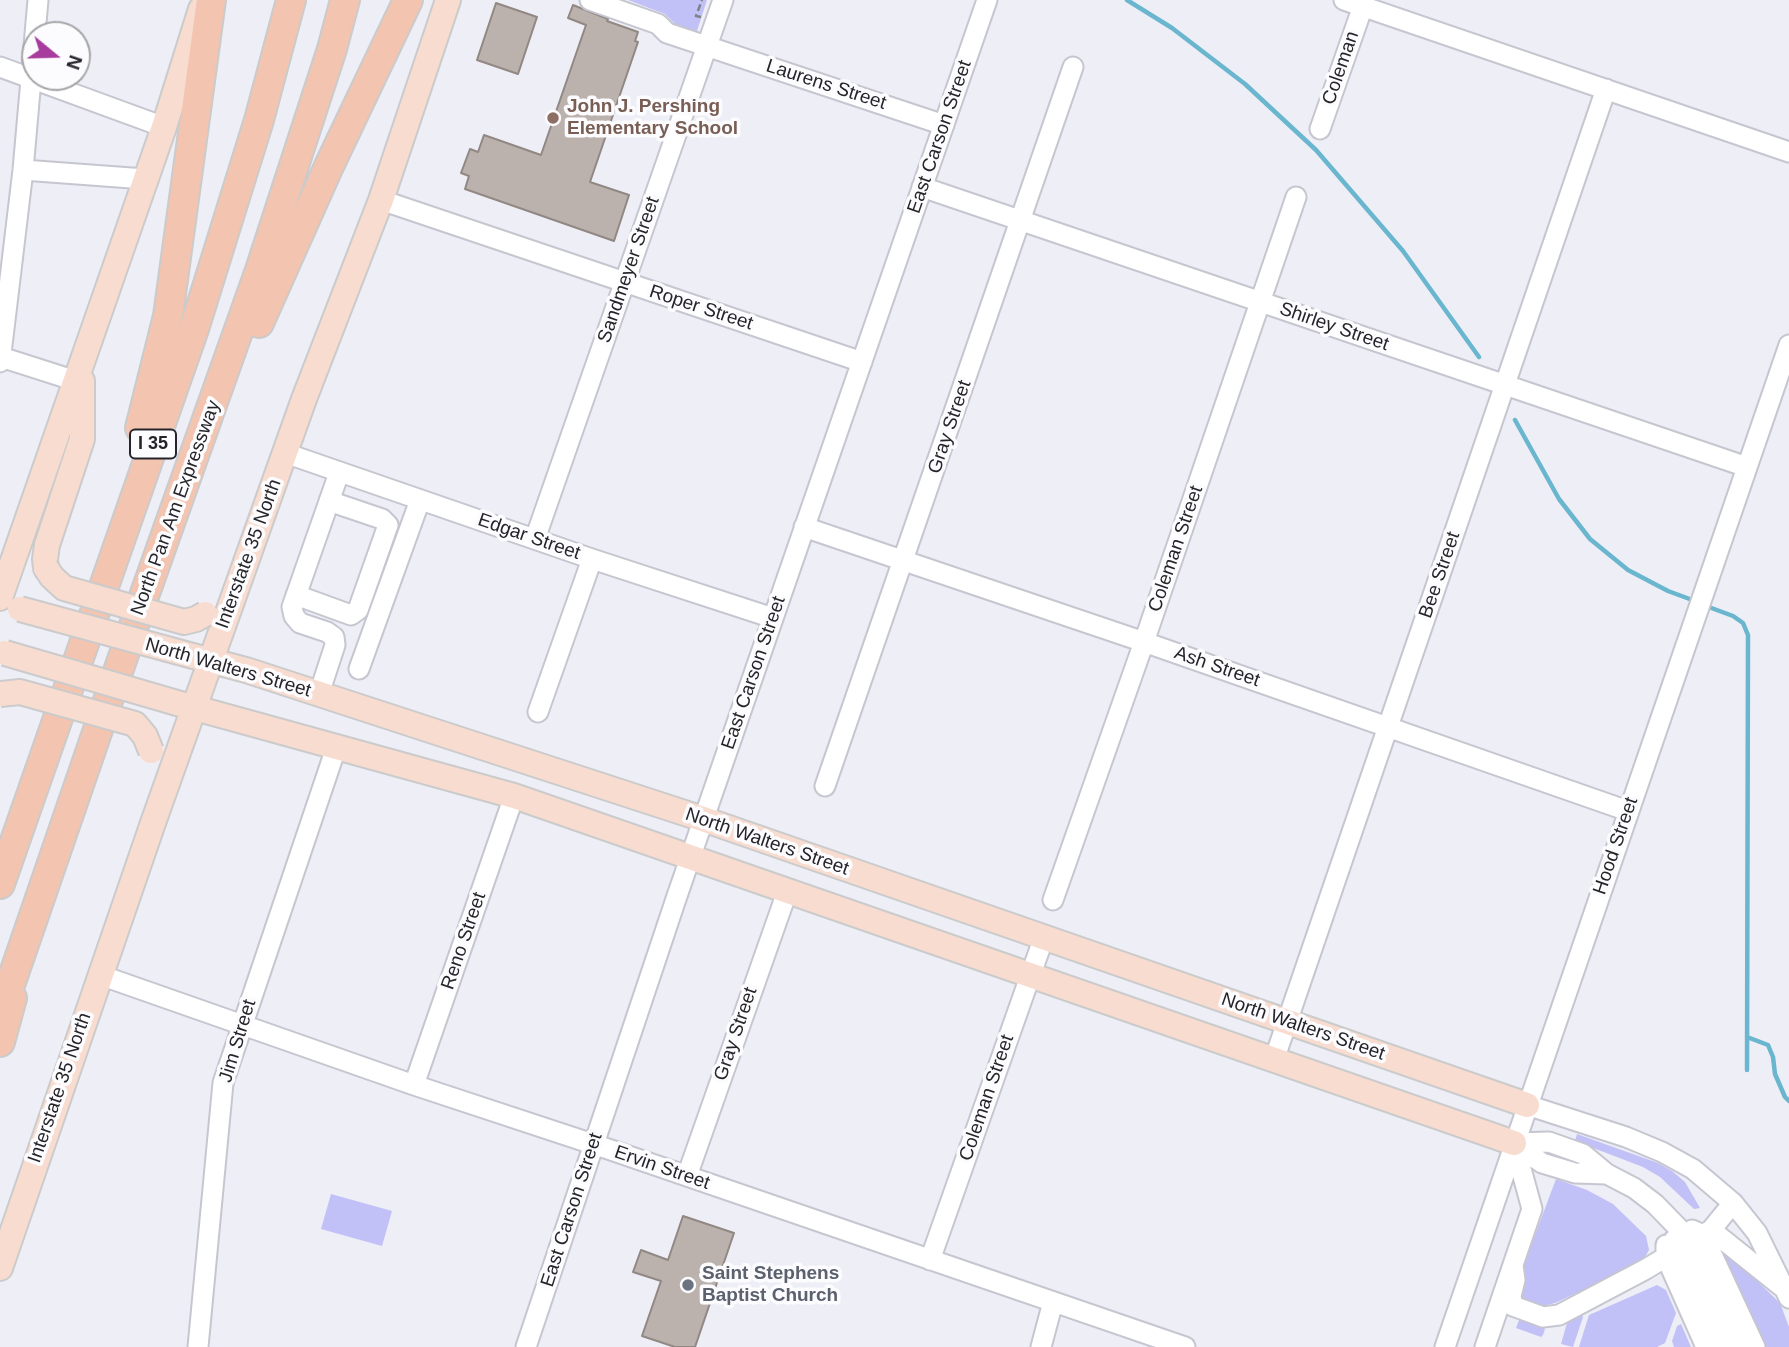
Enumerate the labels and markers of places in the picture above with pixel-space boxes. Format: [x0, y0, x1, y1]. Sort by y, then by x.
place label: John J. Pershing Elementary School [567, 96, 738, 140]
marker: John J. Pershing Elementary School [545, 110, 561, 126]
place label: Saint Stephens Baptist Church [702, 1263, 839, 1307]
marker: Saint Stephens Baptist Church [680, 1277, 696, 1293]

